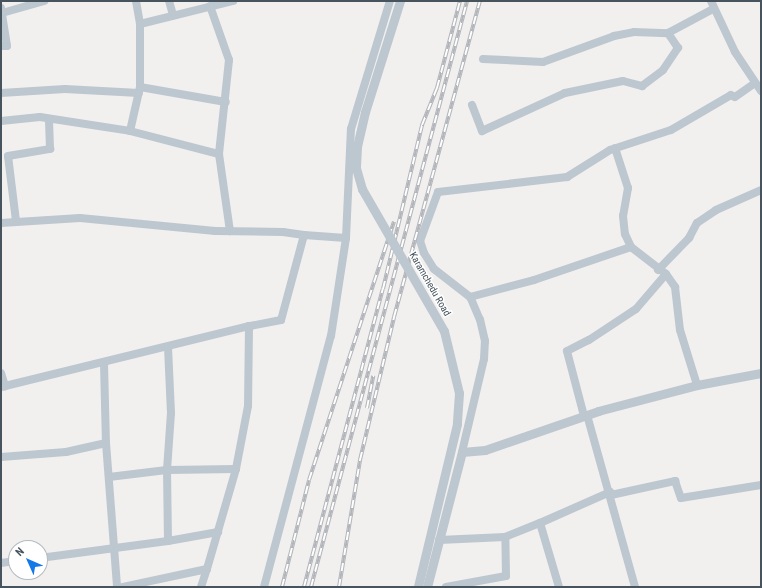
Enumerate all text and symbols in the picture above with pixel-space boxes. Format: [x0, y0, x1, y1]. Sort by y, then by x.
street label: Karamchedu Road [407, 250, 453, 318]
north arrow [8, 540, 48, 580]
text: N [13, 545, 27, 559]

